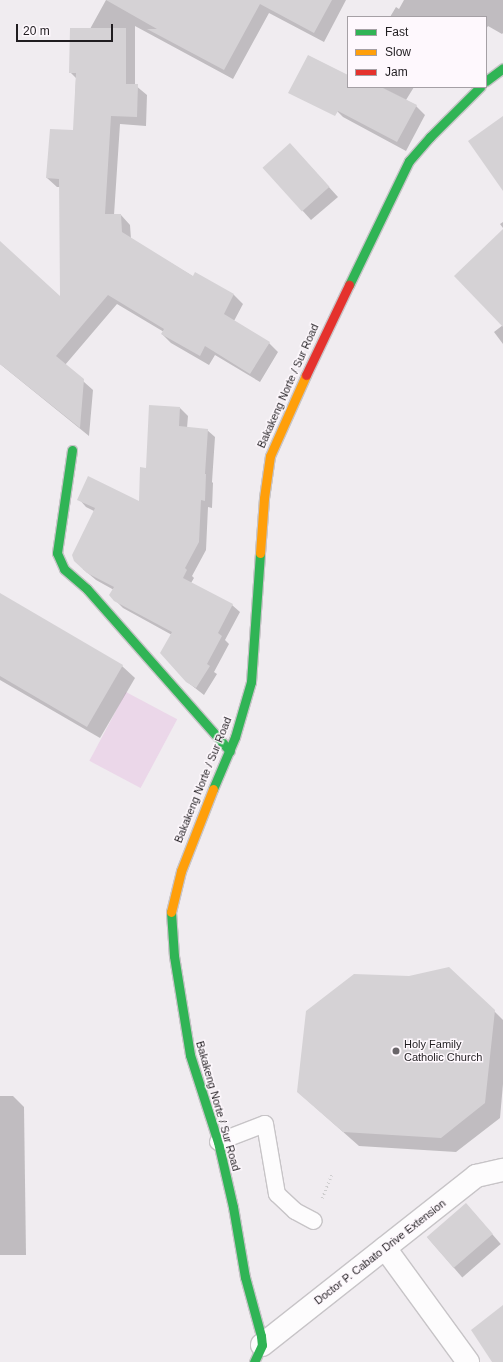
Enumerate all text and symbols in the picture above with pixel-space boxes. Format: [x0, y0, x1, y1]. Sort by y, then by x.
scale bar [18, 16, 115, 42]
legend [347, 16, 487, 88]
text: 20 m [23, 24, 50, 38]
text: Fast [385, 25, 408, 39]
text: Slow [385, 45, 411, 59]
text: Jam [385, 65, 408, 79]
street label: Bakakeng Norte / Sur Road [255, 322, 321, 450]
street label: Bakakeng Norte / Sur Road [172, 715, 234, 845]
place label: Holy Family Catholic Church [404, 1038, 482, 1064]
street label: Bakakeng Norte / Sur Road [193, 1040, 243, 1172]
marker: Holy Family Catholic Church [391, 1046, 401, 1056]
street label: Doctor P. Cabato Drive Extension [312, 1197, 448, 1307]

